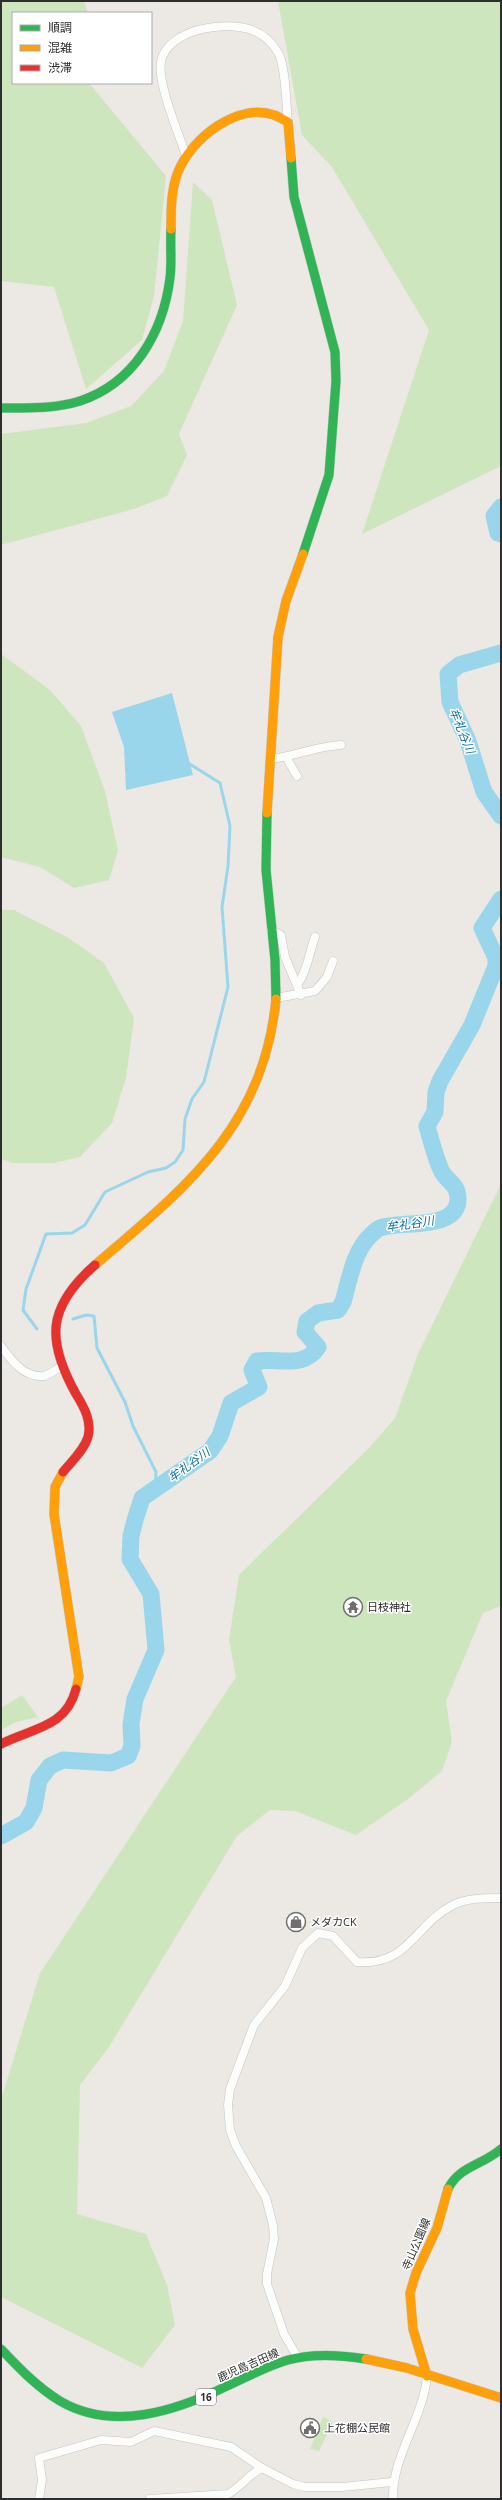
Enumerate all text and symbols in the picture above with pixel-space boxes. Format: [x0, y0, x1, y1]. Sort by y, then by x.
legend [12, 12, 152, 84]
text: 順調 [48, 19, 72, 36]
text: 混雑 [48, 39, 72, 56]
text: 渋滞 [48, 59, 72, 76]
water label: 牟礼谷川 [446, 705, 480, 758]
water label: 牟礼谷川 [385, 1211, 437, 1235]
water label: 牟礼谷川 [164, 1442, 215, 1486]
temple icon: 日枝神社 [342, 1596, 364, 1618]
place label: 日枝神社 [367, 1599, 411, 1614]
shop icon: メダカCK [285, 1911, 307, 1933]
place label: メダカCK [310, 1914, 357, 1929]
street label: 寺山公園線 [398, 2216, 433, 2272]
street label: 鹿児島吉田線 [215, 2344, 281, 2385]
road number: 16 [196, 2389, 216, 2405]
public building icon: 上花棚公民館 [299, 2417, 321, 2439]
place label: 上花棚公民館 [324, 2420, 390, 2435]

